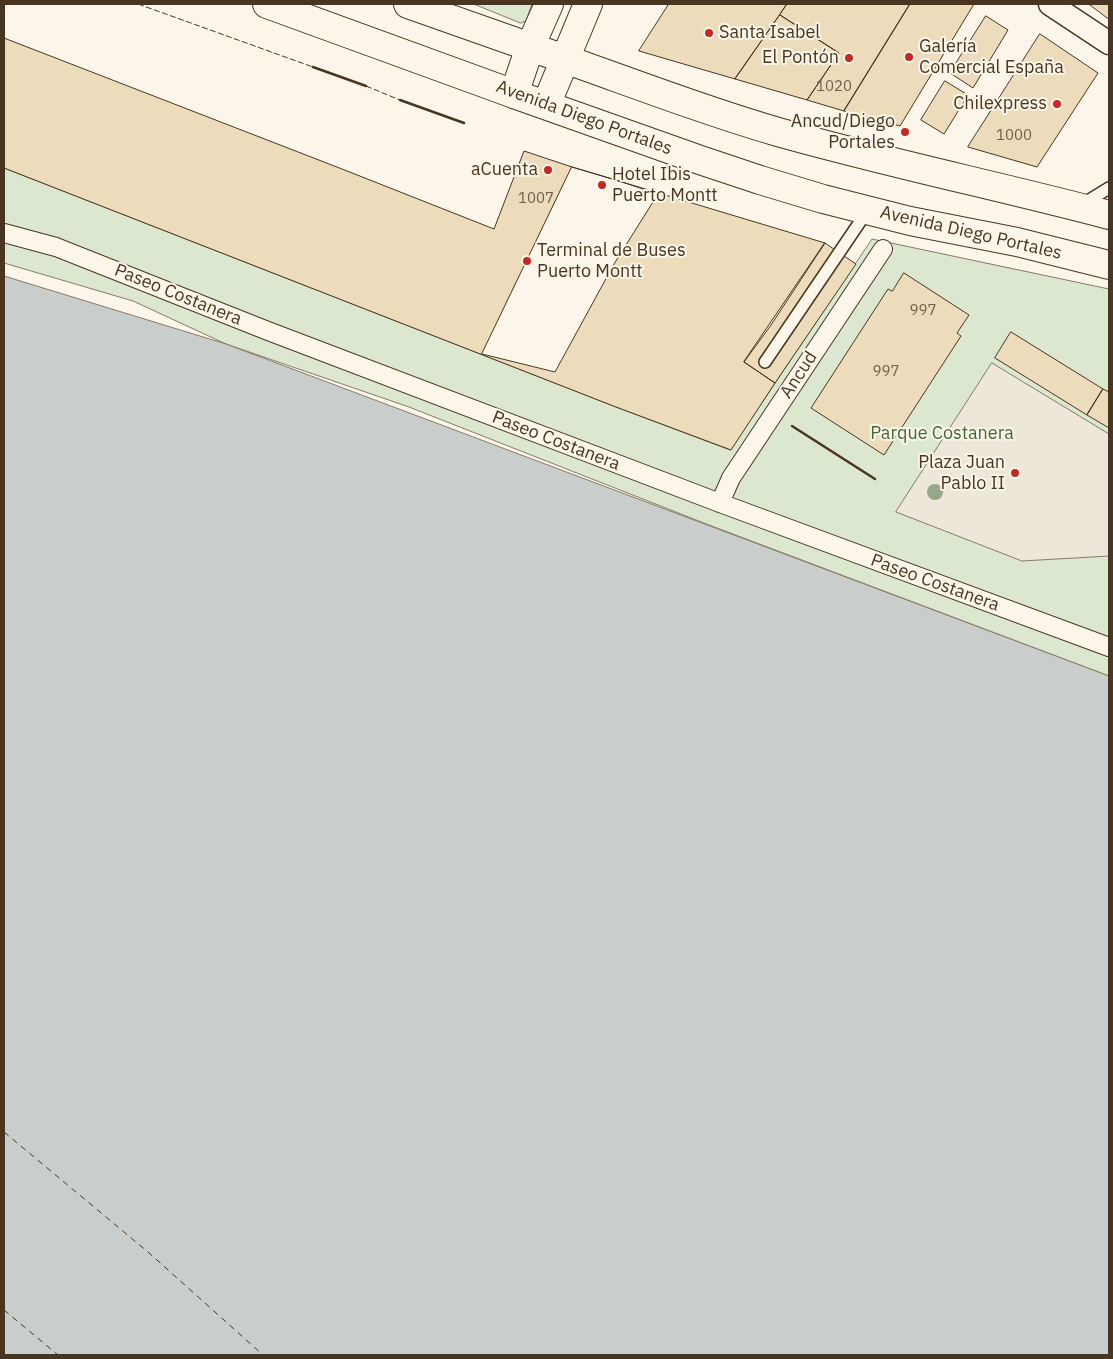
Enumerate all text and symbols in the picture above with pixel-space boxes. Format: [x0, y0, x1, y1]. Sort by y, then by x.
place label: Santa Isabel [719, 22, 820, 44]
marker: Santa Isabel [703, 27, 715, 39]
place label: Galería Comercial España [919, 36, 1064, 78]
place label: El Pontón [762, 47, 839, 69]
marker: Galería Comercial España [903, 51, 915, 63]
marker: El Pontón [843, 52, 855, 64]
street label: Avenida Diego Portales [493, 76, 675, 160]
house number: 1020 [816, 78, 852, 96]
place label: Chilexpress [953, 93, 1047, 115]
marker: Chilexpress [1051, 98, 1063, 110]
place label: Ancud/Diego Portales [791, 111, 895, 154]
marker: Ancud/Diego Portales [899, 126, 911, 138]
house number: 1000 [996, 127, 1032, 145]
place label: aCuenta [471, 159, 538, 181]
marker: aCuenta [542, 164, 554, 176]
place label: Hotel Ibis Puerto Montt [612, 164, 718, 206]
marker: Hotel Ibis Puerto Montt [596, 179, 608, 191]
house number: 1007 [518, 190, 554, 208]
street label: Avenida Diego Portales [878, 202, 1064, 264]
place label: Terminal de Buses Puerto Montt [537, 240, 686, 282]
marker: Terminal de Buses Puerto Montt [521, 255, 533, 267]
street label: Paseo Costanera [111, 260, 245, 330]
house number: 997 [910, 302, 936, 320]
street label: Ancud [776, 348, 822, 402]
house number: 997 [873, 363, 899, 381]
street label: Paseo Costanera [489, 407, 623, 475]
park label: Parque Costanera [870, 423, 1014, 445]
place label: Plaza Juan Pablo II [918, 452, 1005, 494]
marker: Plaza Juan Pablo II [1009, 467, 1021, 479]
street label: Paseo Costanera [868, 550, 1002, 616]

